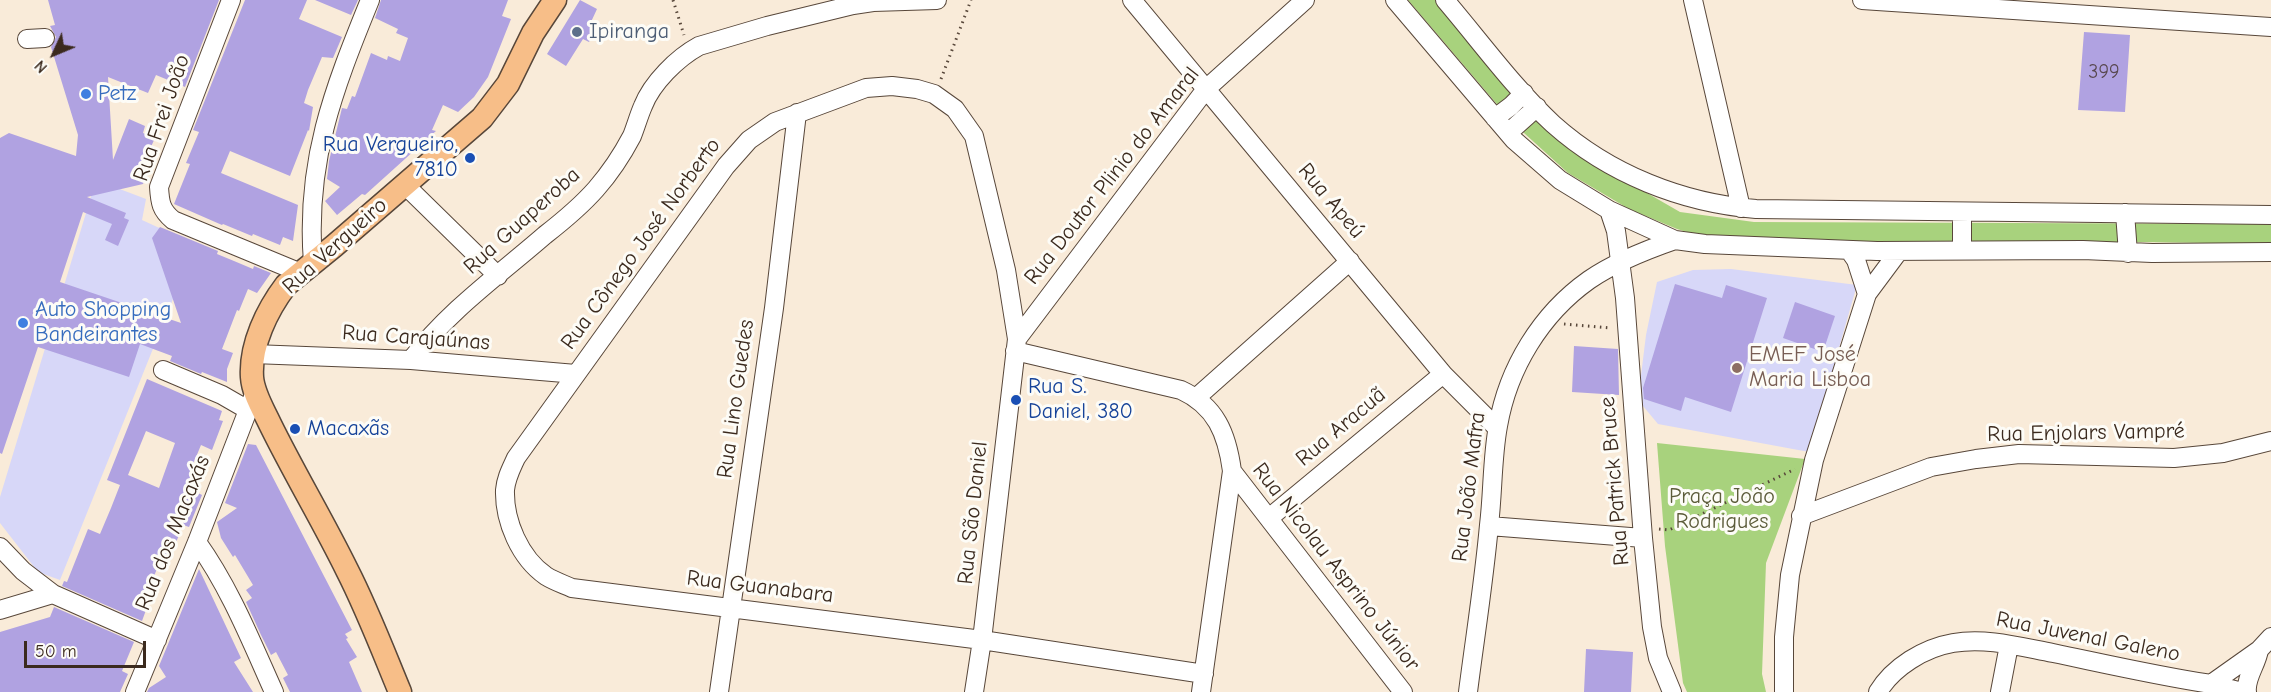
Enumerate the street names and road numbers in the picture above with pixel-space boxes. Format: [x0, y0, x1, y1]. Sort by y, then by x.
street label: Rua Frei João [128, 51, 196, 185]
street label: Rua Doutor Plinio do Amaral [1019, 62, 1205, 290]
street label: Rua Cônego José Norberto [555, 133, 727, 355]
street label: Rua Apeú [1292, 158, 1370, 244]
street label: Rua Guaperoba [458, 162, 586, 280]
street label: Rua Vergueiro [277, 192, 393, 300]
street label: Rua Lino Guedes [712, 318, 760, 480]
street label: Rua Carajaúnas [341, 320, 491, 356]
street label: Rua Aracuã [1291, 382, 1391, 472]
street label: Rua Patrick Bruce [1594, 395, 1636, 567]
street label: Rua João Mafra [1447, 411, 1491, 563]
street label: Rua Enjolars Vampré [1987, 418, 2185, 448]
street label: Rua São Daniel [952, 440, 994, 586]
street label: Rua dos Macaxás [130, 452, 216, 614]
street label: Rua Nicolau Asprino Júnior [1247, 458, 1425, 676]
street label: Rua Guanabara [685, 565, 835, 609]
street label: Rua Juvenal Galeno [1994, 606, 2182, 668]

